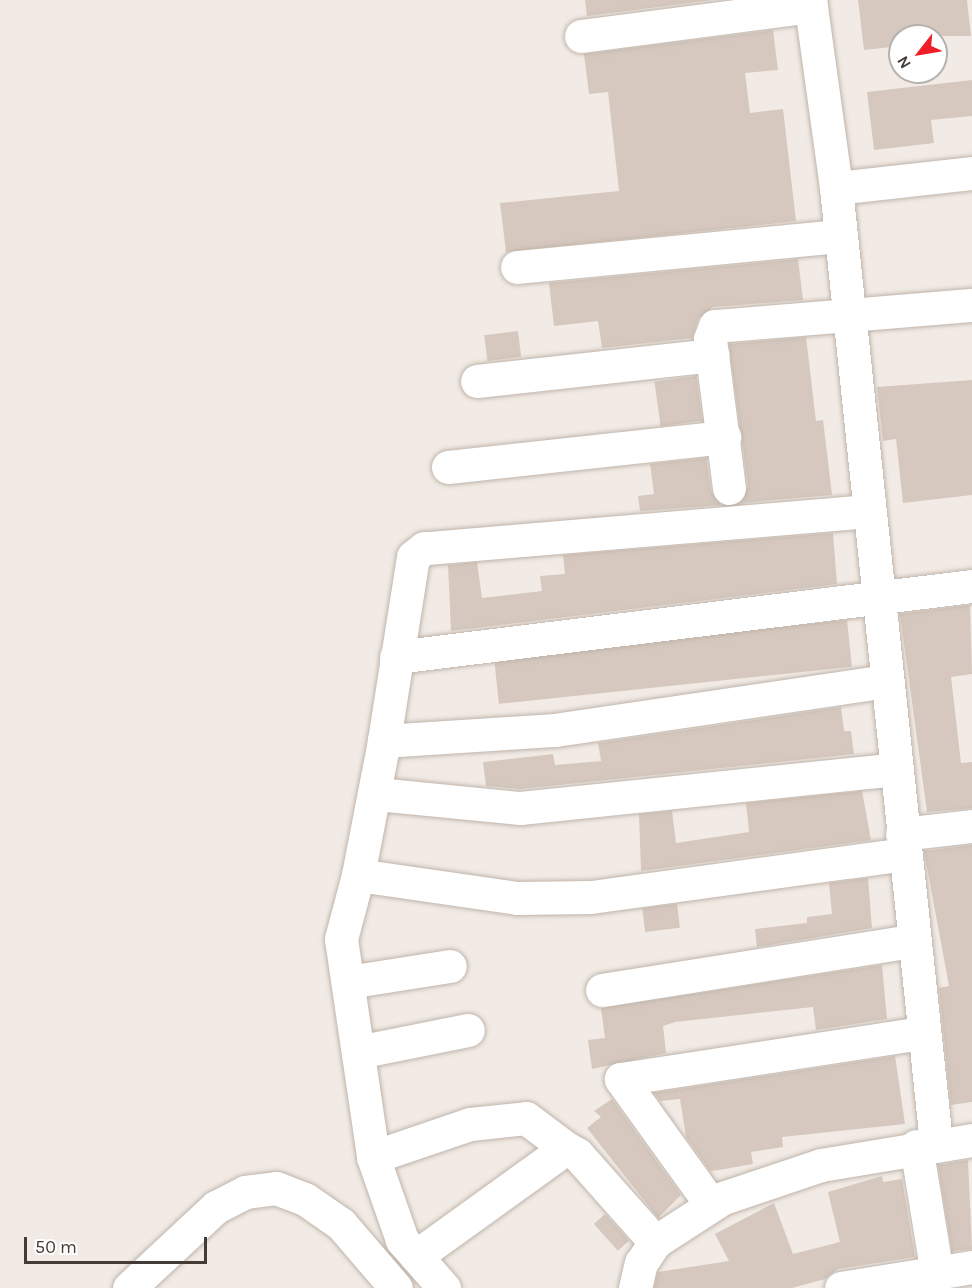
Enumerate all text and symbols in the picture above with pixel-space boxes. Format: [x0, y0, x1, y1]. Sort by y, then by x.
north arrow [888, 24, 948, 84]
text: N [893, 53, 915, 72]
scale bar [27, 1225, 210, 1263]
text: 50 m [35, 1236, 77, 1258]

